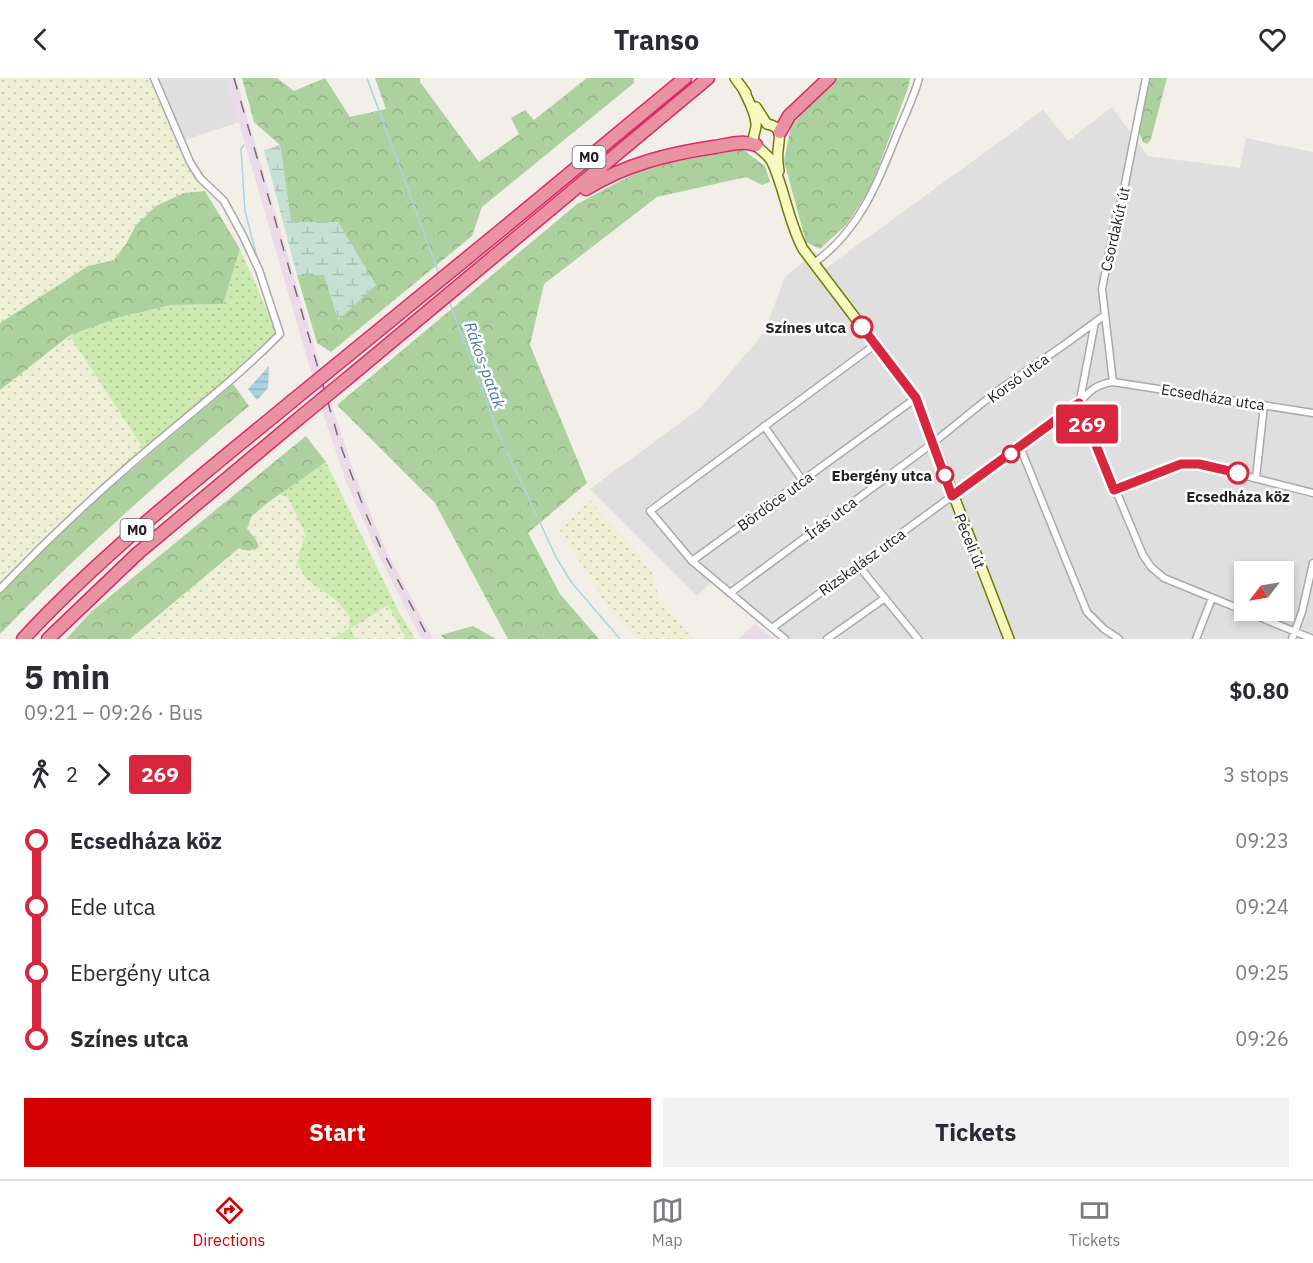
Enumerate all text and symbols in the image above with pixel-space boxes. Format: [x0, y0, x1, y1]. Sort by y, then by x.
text: Transo [614, 22, 699, 57]
icon: back [24, 23, 57, 56]
icon: heart [1256, 23, 1289, 56]
road number: M0 [572, 146, 606, 168]
street label: Csordakút út [1096, 185, 1134, 273]
marker: Színes utca [851, 316, 873, 338]
place label: Színes utca [765, 318, 846, 337]
water label: Rákos-patak [460, 319, 510, 412]
street label: Korsó utca [983, 349, 1053, 407]
street label: Ecsedháza utca [1160, 379, 1266, 415]
line badge: 269 [1052, 404, 1122, 444]
text: 269 [1068, 410, 1106, 438]
unlabelled marker [1002, 445, 1020, 463]
marker: Ecsedháza köz [1227, 462, 1249, 484]
place label: Ebergény utca [832, 466, 932, 485]
marker: Ebergény utca [936, 466, 954, 484]
street label: Bördöce utca [733, 467, 817, 535]
place label: Ecsedháza köz [1186, 487, 1290, 506]
street label: Írás utca [801, 492, 861, 544]
street label: Péceli út [950, 511, 990, 571]
road number: M0 [120, 519, 154, 541]
street label: Rizskalász utca [815, 524, 909, 600]
north arrow [1234, 561, 1294, 621]
map controls [1234, 561, 1294, 621]
text: 5 min [24, 655, 110, 698]
text: $0.80 [1229, 676, 1289, 705]
text: 09:21 – 09:26 · Bus [24, 699, 203, 726]
icon: walk [24, 758, 57, 791]
icon: forward [87, 758, 120, 791]
text: 269 [141, 760, 179, 788]
text: 2 [66, 761, 78, 788]
text: 3 stops [1223, 761, 1289, 788]
text: Ecsedháza köz [70, 826, 222, 855]
text: 09:23 [1235, 827, 1289, 854]
text: Ede utca [70, 892, 156, 921]
text: 09:24 [1235, 893, 1289, 920]
text: Ebergény utca [70, 958, 210, 987]
text: 09:25 [1235, 959, 1289, 986]
text: Színes utca [70, 1024, 189, 1053]
text: 09:26 [1235, 1025, 1289, 1052]
button: Start [24, 1098, 651, 1167]
button: Tickets [663, 1098, 1289, 1167]
tab: Directions [193, 1194, 265, 1250]
tab: Map [651, 1194, 684, 1250]
tab: Tickets [1069, 1194, 1120, 1250]

